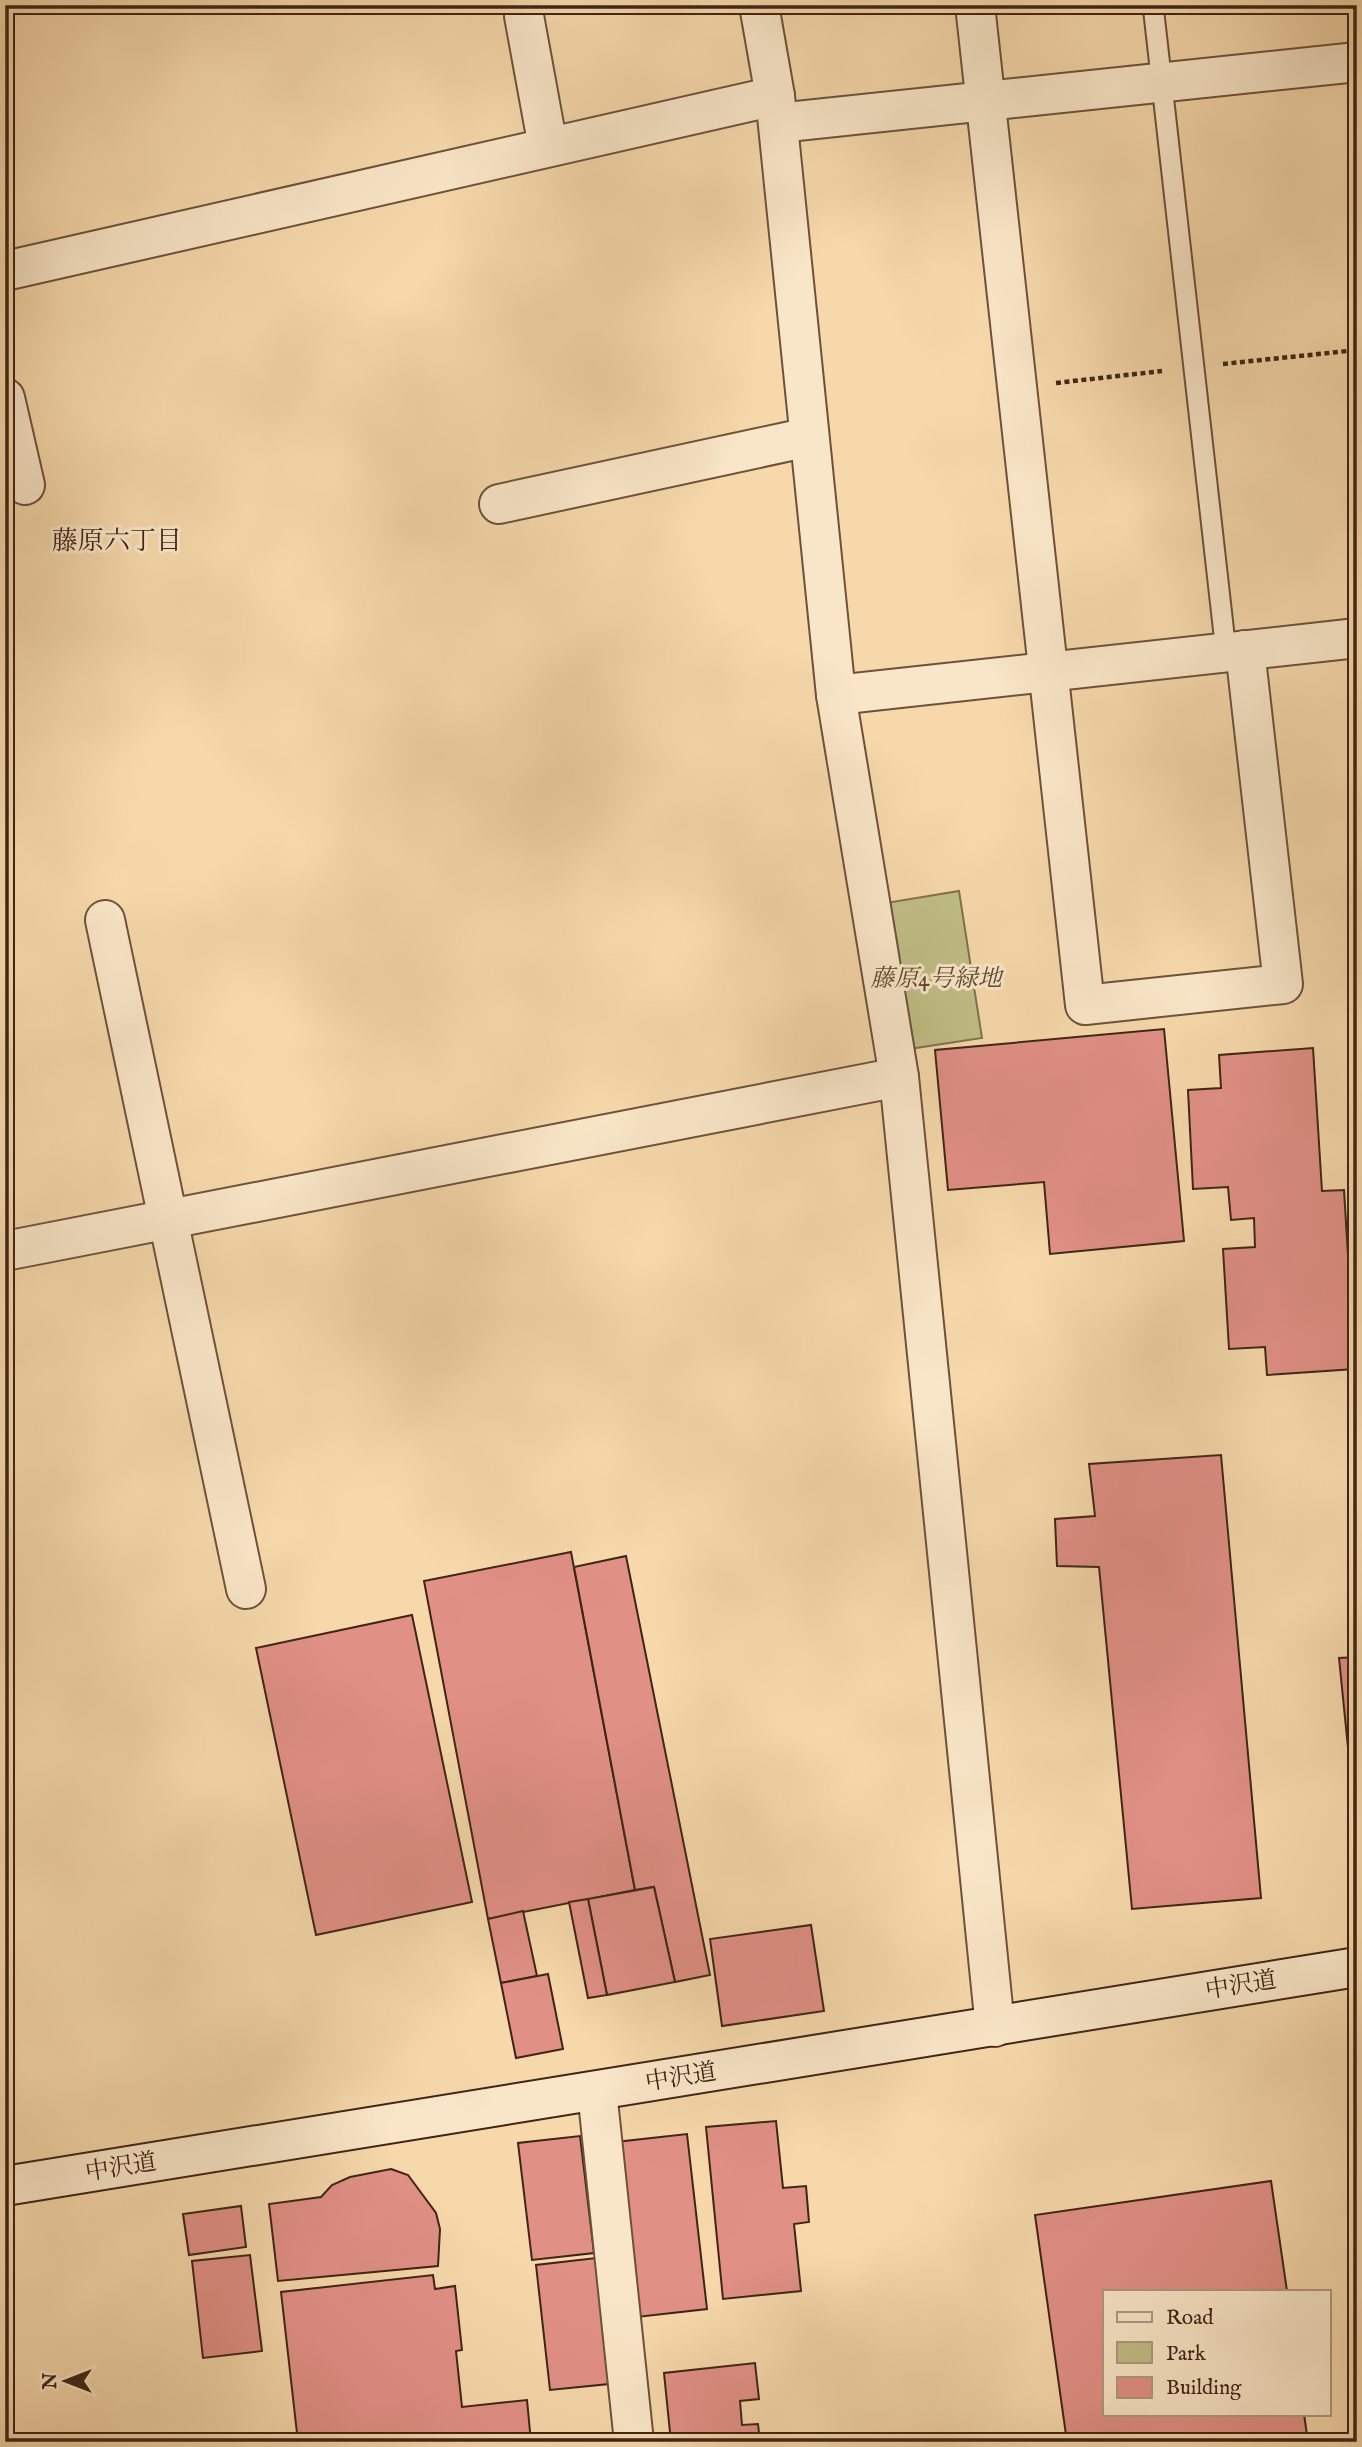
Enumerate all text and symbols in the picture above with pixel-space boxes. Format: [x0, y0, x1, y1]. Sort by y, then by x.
district label: 藤原六丁目 [52, 525, 182, 558]
park label: 藤原4号緑地 [870, 964, 1005, 995]
street label: 中沢道 [1203, 1965, 1279, 2007]
street label: 中沢道 [643, 2057, 719, 2099]
street label: 中沢道 [83, 2147, 159, 2189]
legend [1103, 2290, 1330, 2416]
text: Road [1166, 2305, 1214, 2332]
text: Park [1166, 2341, 1207, 2368]
north arrow [32, 2346, 102, 2416]
text: N [39, 2372, 63, 2390]
text: Building [1166, 2375, 1242, 2402]

